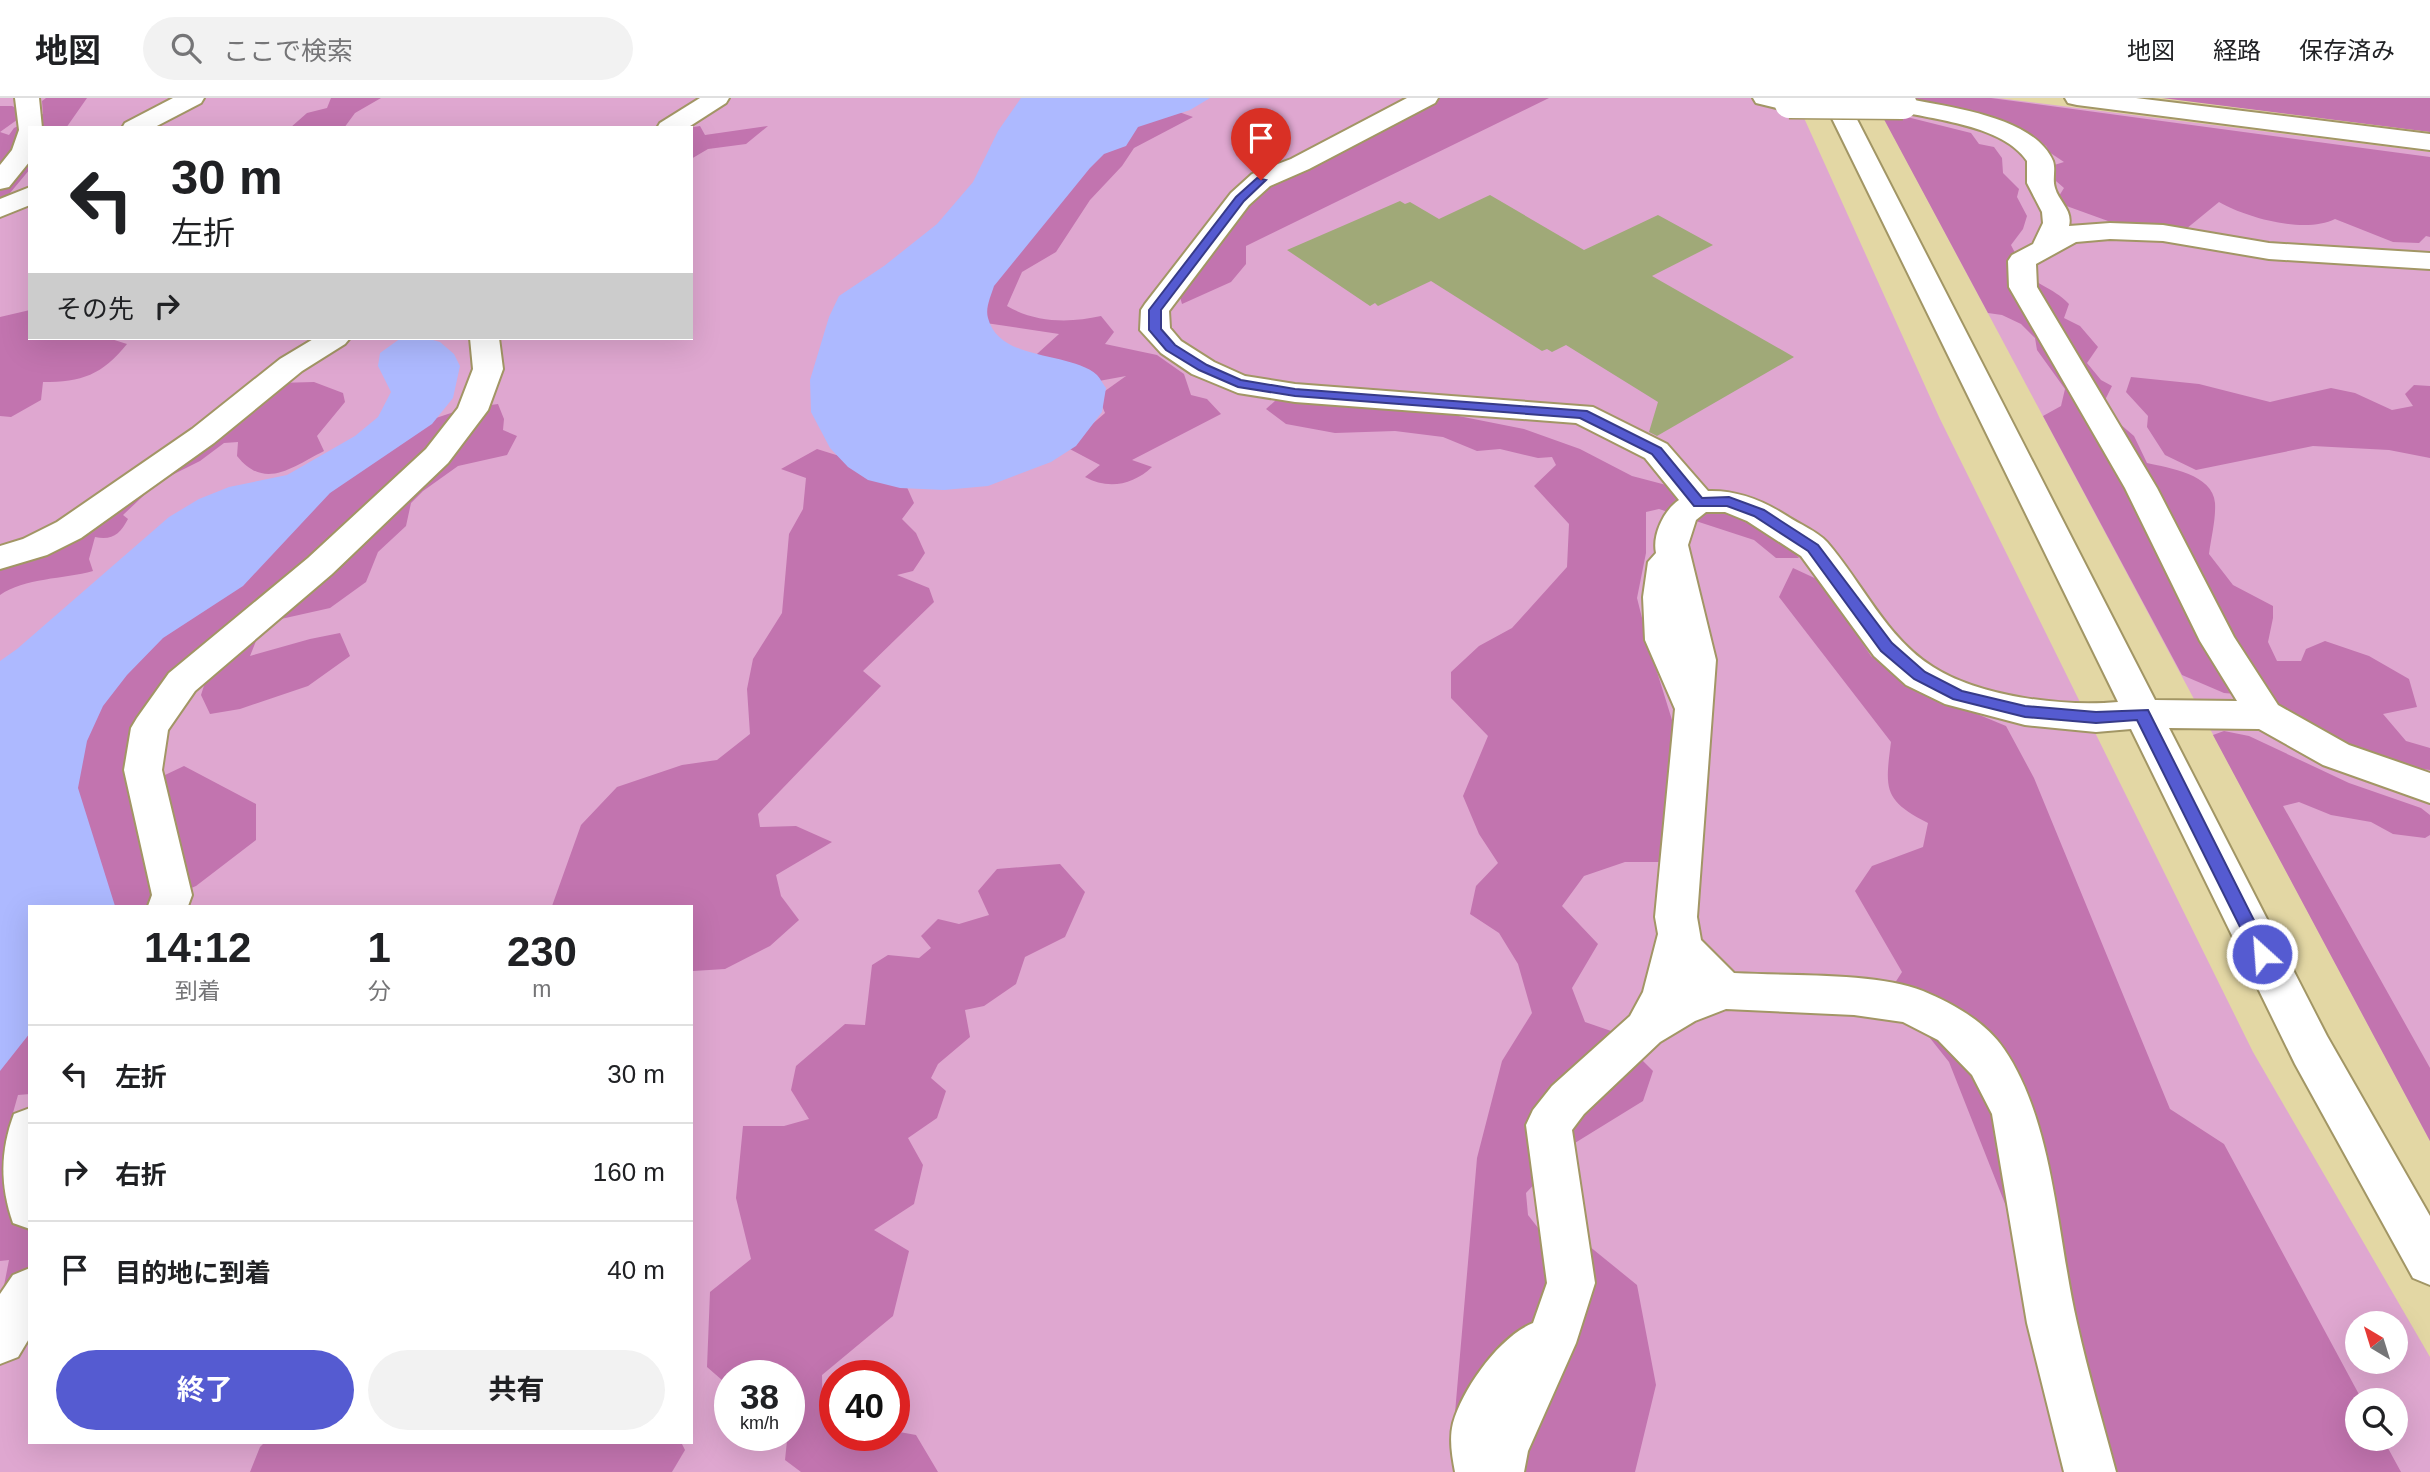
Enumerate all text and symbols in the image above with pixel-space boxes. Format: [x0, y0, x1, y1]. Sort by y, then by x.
search box [143, 17, 633, 80]
icon: search [167, 29, 205, 67]
text: 地図 [35, 32, 101, 69]
text: ここで検索 [223, 36, 353, 66]
text: 地図 [2127, 37, 2175, 64]
text: 経路 [2213, 37, 2261, 64]
text: 保存済み [2299, 37, 2395, 64]
pin [1231, 108, 1291, 180]
icon: arrive [1242, 119, 1280, 157]
text: 30 m [171, 150, 283, 204]
icon: left [56, 154, 147, 245]
text: 左折 [171, 215, 235, 251]
icon: right [148, 287, 186, 325]
text: その先 [56, 294, 134, 324]
position arrow [2225, 917, 2299, 991]
text: 14:12 [144, 924, 251, 971]
text: 1 [367, 924, 391, 971]
text: 230 [507, 928, 577, 975]
text: m [532, 976, 552, 1002]
text: 到着 [175, 978, 221, 1004]
text: 分 [368, 978, 391, 1004]
icon: left [56, 1055, 94, 1093]
text: 30 m [607, 1059, 665, 1089]
text: 左折 [115, 1062, 167, 1092]
icon: right [56, 1153, 94, 1191]
text: 160 m [593, 1157, 665, 1187]
text: 右折 [115, 1160, 167, 1190]
icon: arrive [56, 1251, 94, 1289]
text: 40 m [607, 1255, 665, 1285]
text: 目的地に到着 [115, 1258, 271, 1288]
north arrow [2345, 1311, 2408, 1374]
map controls [2345, 1311, 2408, 1451]
button: 終了 [56, 1350, 354, 1430]
button: 共有 [368, 1350, 665, 1430]
speed limit sign: 40 [819, 1360, 910, 1451]
text: 38 [740, 1377, 779, 1416]
button: search [2345, 1388, 2408, 1451]
text: km/h [740, 1413, 779, 1433]

